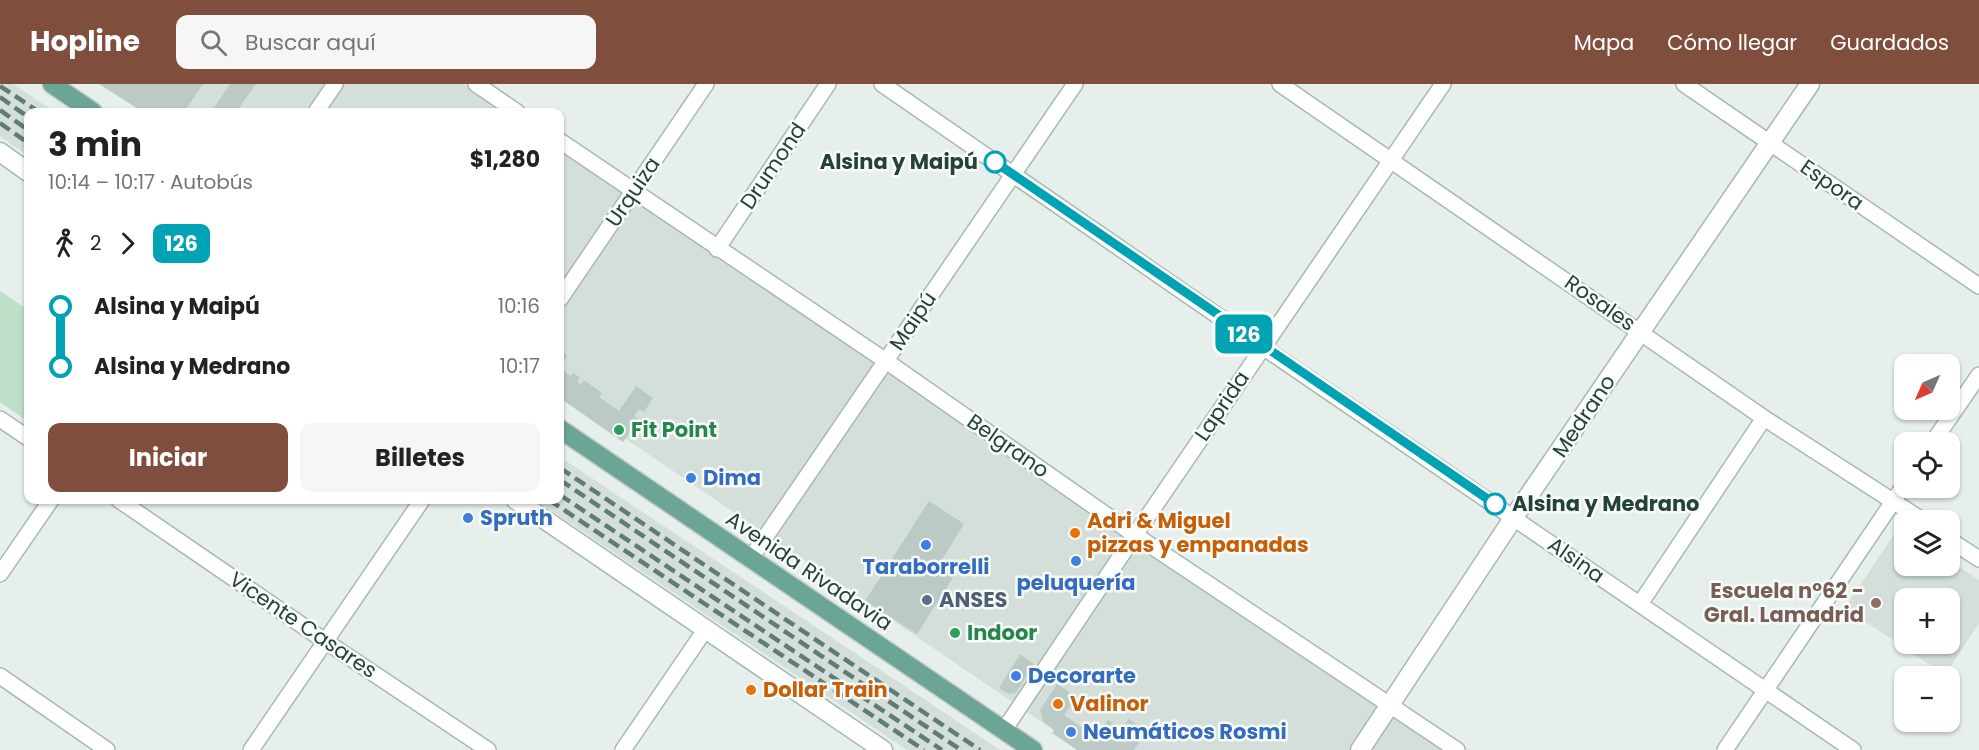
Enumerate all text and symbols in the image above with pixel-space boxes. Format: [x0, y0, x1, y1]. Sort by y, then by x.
search box [176, 15, 596, 69]
text: Hopline [30, 22, 140, 61]
icon: search [197, 26, 230, 59]
text: Buscar aquí [245, 27, 376, 58]
text: Mapa [1574, 28, 1634, 57]
text: Cómo llegar [1667, 28, 1797, 57]
text: Guardados [1830, 28, 1949, 57]
street label: Drumond [733, 117, 812, 215]
text: 3 min [48, 121, 142, 168]
text: $1,280 [470, 144, 540, 175]
place label: Alsina y Maipú [820, 147, 978, 176]
street label: Urquiza [599, 151, 667, 232]
marker: Alsina y Maipú [984, 151, 1006, 173]
street label: Espora [1795, 152, 1870, 217]
text: 10:14 – 10:17 · Autobús [48, 168, 253, 196]
icon: walk [48, 227, 81, 260]
icon: forward [111, 227, 144, 260]
text: 2 [90, 229, 102, 257]
text: 126 [165, 229, 198, 258]
street label: Rosales [1559, 268, 1642, 338]
street label: Maipú [882, 286, 943, 356]
text: Alsina y Maipú [94, 291, 260, 322]
text: 10:16 [498, 292, 540, 320]
line badge: 126 [1210, 314, 1278, 354]
text: 126 [1227, 320, 1261, 349]
text: Alsina y Medrano [94, 351, 290, 382]
text: 10:17 [499, 352, 540, 380]
north arrow [1894, 354, 1960, 420]
map controls [1894, 354, 1960, 732]
street label: Laprida [1188, 365, 1256, 447]
street label: Medrano [1545, 369, 1622, 463]
street label: Belgrano [961, 407, 1055, 484]
place label: Fit Point [631, 415, 717, 444]
button: Iniciar [48, 423, 288, 492]
button: Billetes [300, 423, 540, 492]
marker: Fit Point [612, 423, 626, 437]
button: locate [1894, 432, 1960, 498]
place label: Dima [703, 463, 761, 492]
marker: Dima [684, 471, 698, 485]
place label: Alsina y Medrano [1512, 489, 1699, 518]
marker: Alsina y Medrano [1484, 493, 1506, 515]
place label: Spruth [480, 503, 553, 532]
street label: Avenida Rivadavia [720, 504, 898, 637]
place label: Adri & Miguel pizzas y empanadas [1087, 506, 1309, 559]
button: layers [1894, 510, 1960, 576]
marker: Spruth [461, 511, 475, 525]
marker: Adri & Miguel pizzas y empanadas [1068, 526, 1082, 540]
street label: Alsina [1542, 530, 1610, 590]
marker: Taraborrelli [919, 538, 933, 552]
place label: Taraborrelli [862, 552, 990, 581]
marker: peluquería [1069, 554, 1083, 568]
street label: Vicente Casares [224, 564, 383, 685]
place label: peluquería [1017, 568, 1135, 597]
place label: Escuela n°62 - Gral. Lamadrid [1704, 576, 1864, 629]
place label: ANSES [939, 585, 1008, 614]
button: + [1894, 588, 1960, 654]
marker: ANSES [920, 593, 934, 607]
marker: Escuela n°62 - Gral. Lamadrid [1869, 596, 1883, 610]
place label: Indoor [967, 618, 1037, 647]
marker: Indoor [948, 626, 962, 640]
place label: Decorarte [1028, 661, 1136, 690]
button: − [1894, 666, 1960, 732]
marker: Decorarte [1009, 669, 1023, 683]
place label: Dollar Train [763, 675, 888, 704]
marker: Dollar Train [744, 683, 758, 697]
place label: Valinor [1070, 689, 1149, 718]
marker: Valinor [1051, 697, 1065, 711]
place label: Neumáticos Rosmi [1083, 717, 1287, 746]
marker: Neumáticos Rosmi [1064, 725, 1078, 739]

